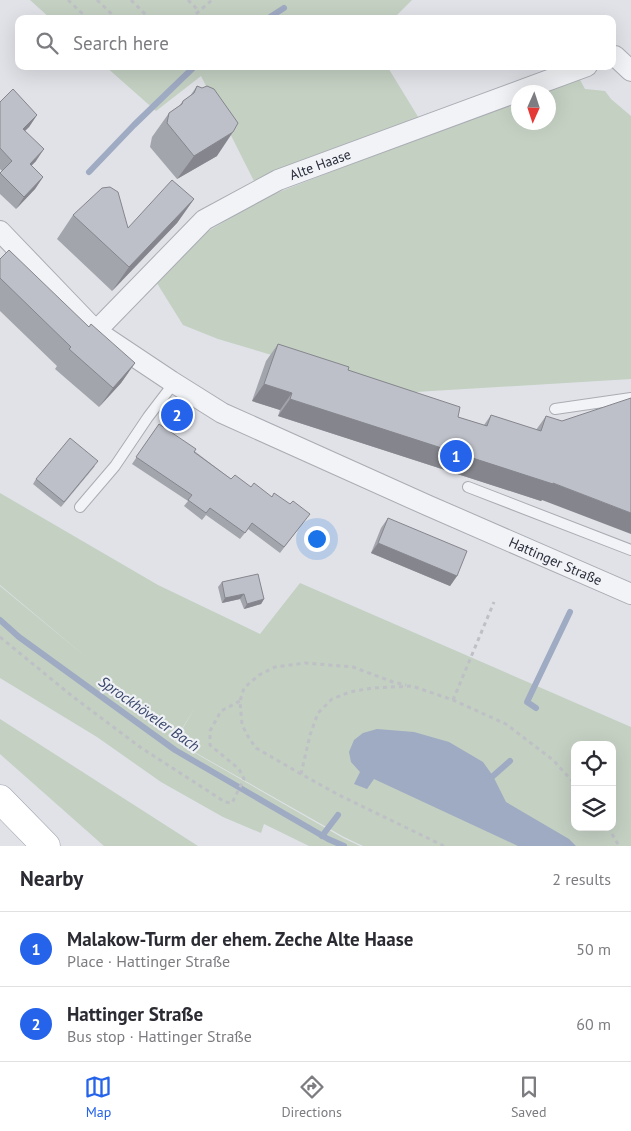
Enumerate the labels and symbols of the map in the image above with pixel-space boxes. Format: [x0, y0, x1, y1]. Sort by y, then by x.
north arrow [511, 85, 556, 130]
street label: Alte Haase [287, 145, 353, 184]
pin: 2 [161, 396, 193, 434]
pin: 1 [440, 437, 472, 475]
your location [304, 526, 330, 552]
street label: Hattinger Straße [506, 533, 605, 589]
water label: Sprockhöveler Bach [95, 672, 203, 756]

